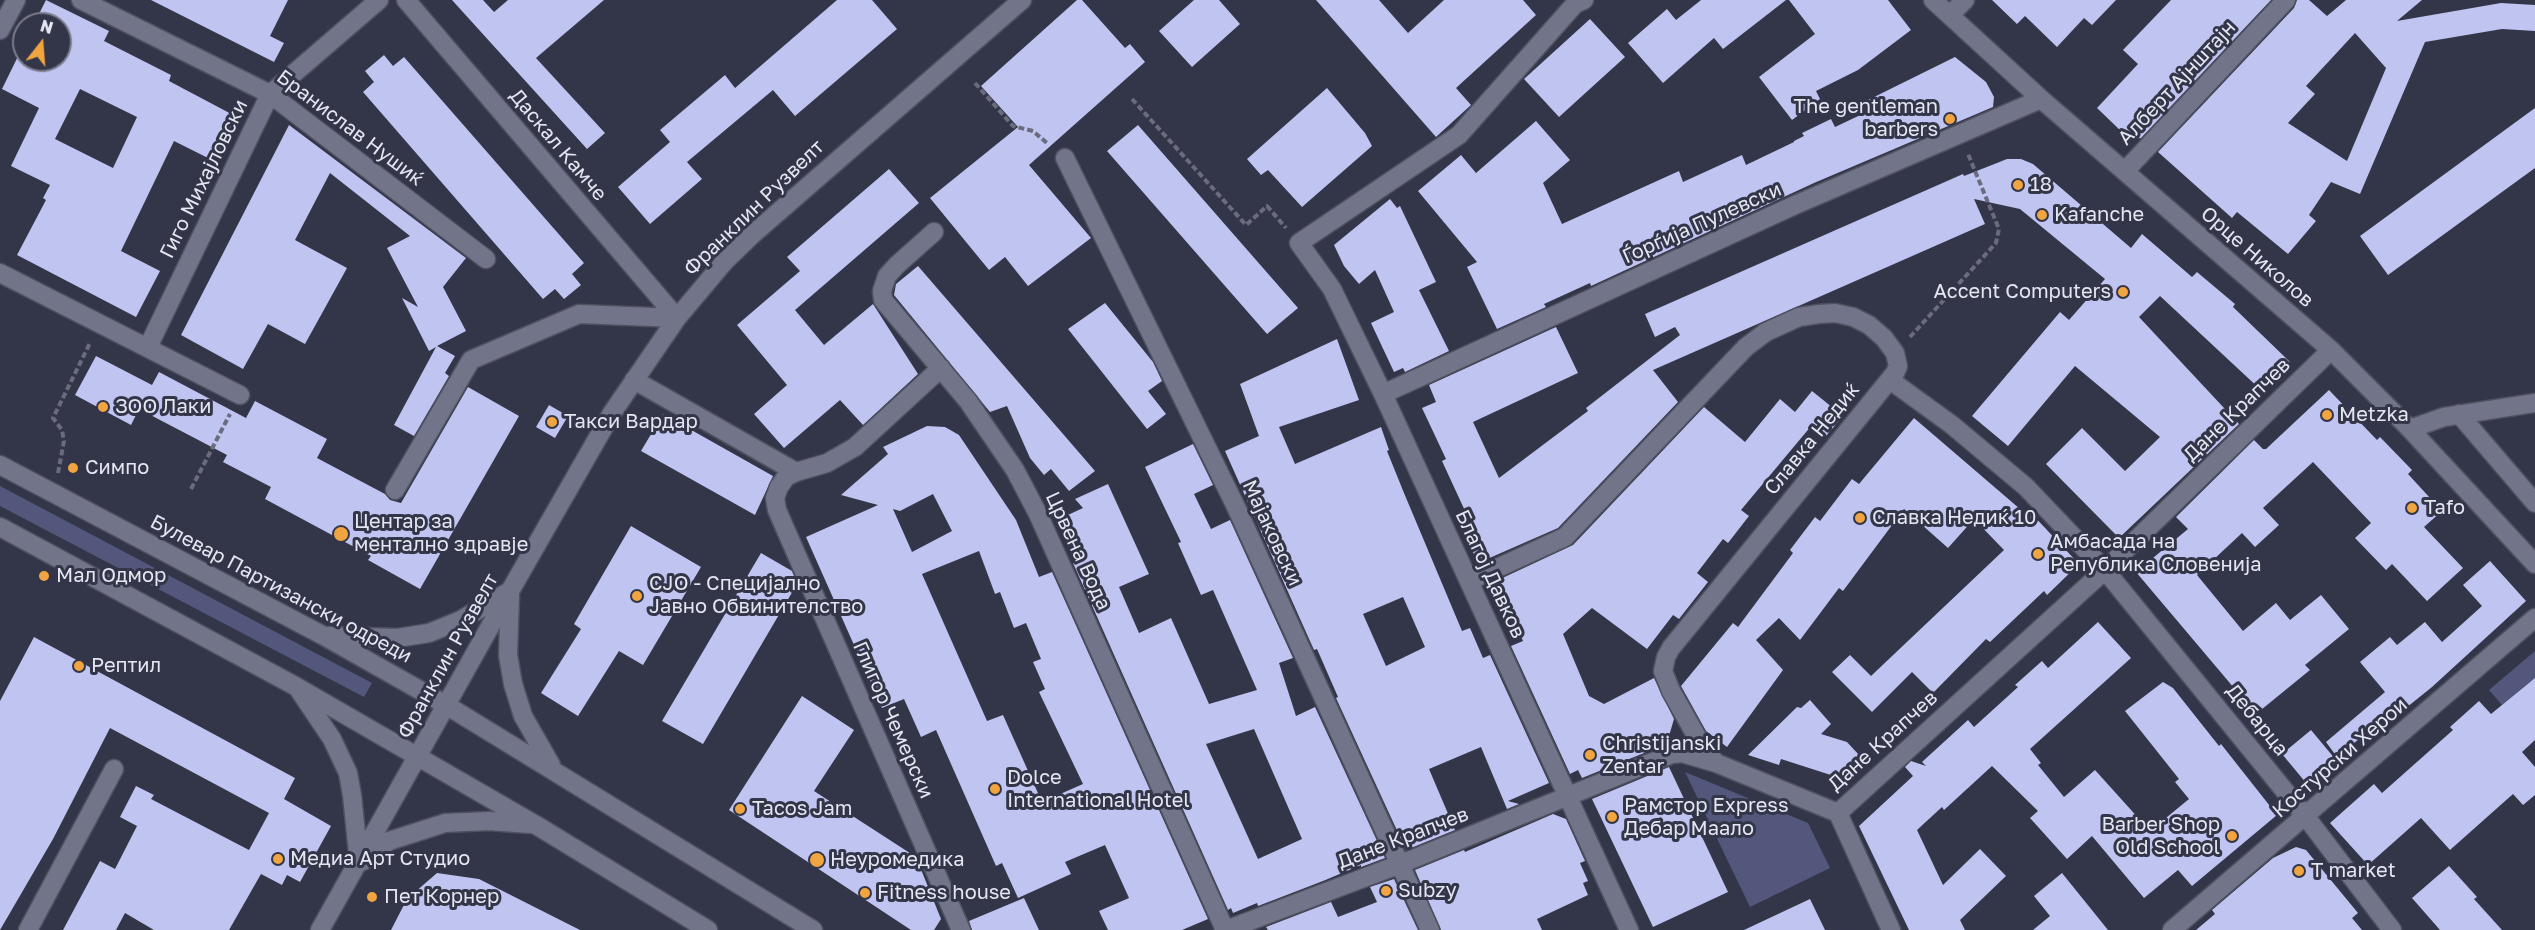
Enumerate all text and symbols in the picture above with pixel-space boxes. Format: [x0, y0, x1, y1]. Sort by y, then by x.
north arrow [12, 12, 72, 72]
text: N [38, 15, 55, 38]
street label: Алберт Ајнштајн [2113, 16, 2241, 150]
street label: Бранислав Нушиќ [272, 65, 428, 191]
street label: Даскал Камче [504, 84, 612, 206]
place label: The gentleman barbers [1794, 95, 1938, 142]
street label: Гиго Михајловски [155, 96, 253, 262]
marker: The gentleman barbers [1943, 112, 1957, 126]
street label: Франклин Рузвелт [679, 135, 829, 281]
place label: 18 [2030, 173, 2052, 197]
street label: Ѓорѓиja Пулевски [1619, 177, 1785, 269]
marker: 18 [2011, 178, 2025, 192]
street label: Орце Николов [2196, 202, 2318, 312]
place label: Kafanche [2054, 203, 2144, 227]
marker: Kafanche [2035, 208, 2049, 222]
place label: Accent Computers [1934, 280, 2111, 304]
marker: Accent Computers [2116, 285, 2130, 299]
street label: Дане Крапчев [2179, 353, 2295, 467]
street label: Славка Недиќ [1759, 378, 1865, 500]
place label: ЗОО Лаки [115, 395, 211, 419]
marker: ЗОО Лаки [96, 400, 110, 414]
place label: Metzka [2339, 403, 2409, 427]
marker: Metzka [2320, 408, 2334, 422]
place label: Такси Вардар [564, 410, 698, 434]
marker: Такси Вардар [545, 415, 559, 429]
place label: Симпо [85, 456, 149, 480]
marker: Симпо [66, 461, 80, 475]
street label: Мајаковски [1237, 476, 1307, 590]
street label: Црвена Вода [1040, 488, 1116, 614]
place label: Tafo [2424, 496, 2465, 520]
marker: Tafo [2405, 501, 2419, 515]
street label: Благој Давков [1450, 506, 1530, 642]
place label: Славка Недиќ 10 [1872, 506, 2036, 530]
street label: Булевар Партизански одреди [146, 510, 416, 668]
place label: Центар за ментално здравје [354, 510, 528, 557]
marker: Славка Недиќ 10 [1853, 511, 1867, 525]
marker: Центар за ментално здравје [332, 525, 350, 543]
place label: Амбасада на Република Словенија [2050, 530, 2262, 577]
marker: Амбасада на Република Словенија [2031, 547, 2045, 561]
place label: Мал Одмор [56, 564, 166, 588]
marker: Мал Одмор [37, 569, 51, 583]
street label: Франклин Рузвелт [393, 569, 503, 743]
place label: СЈО - Специјално Јавно Обвинителство [649, 572, 863, 619]
marker: СЈО - Специјално Јавно Обвинителство [630, 589, 644, 603]
street label: Глигор Чемерски [848, 638, 938, 802]
place label: Рептил [91, 654, 161, 678]
marker: Рептил [72, 659, 86, 673]
street label: Дебарца [2221, 679, 2293, 761]
street label: Дане Крапчев [1824, 686, 1942, 796]
street label: Костурски Херои [2268, 693, 2412, 823]
place label: Christijanski Zentar [1602, 732, 1721, 779]
marker: Christijanski Zentar [1583, 748, 1597, 762]
place label: Dolce International Hotel [1007, 766, 1190, 813]
marker: Dolce International Hotel [988, 782, 1002, 796]
place label: Рамстор Express Дебар Маало [1624, 794, 1788, 841]
place label: Tacos Jam [752, 797, 852, 821]
marker: Tacos Jam [733, 802, 747, 816]
street label: Дане Крапчев [1334, 802, 1472, 874]
marker: Рамстор Express Дебар Маало [1605, 810, 1619, 824]
place label: Barber Shop Old School [2101, 813, 2220, 860]
marker: Barber Shop Old School [2225, 829, 2239, 843]
place label: Медиа Арт Студио [290, 847, 470, 871]
place label: Неуромедика [830, 848, 965, 872]
marker: Неуромедика [808, 851, 826, 869]
marker: Медиа Арт Студио [271, 852, 285, 866]
place label: T market [2311, 859, 2396, 883]
marker: T market [2292, 864, 2306, 878]
place label: Subzy [1398, 879, 1457, 903]
place label: Fitness house [877, 881, 1011, 905]
marker: Subzy [1379, 884, 1393, 898]
place label: Пет Корнер [384, 885, 499, 909]
marker: Fitness house [858, 886, 872, 900]
marker: Пет Корнер [365, 890, 379, 904]

